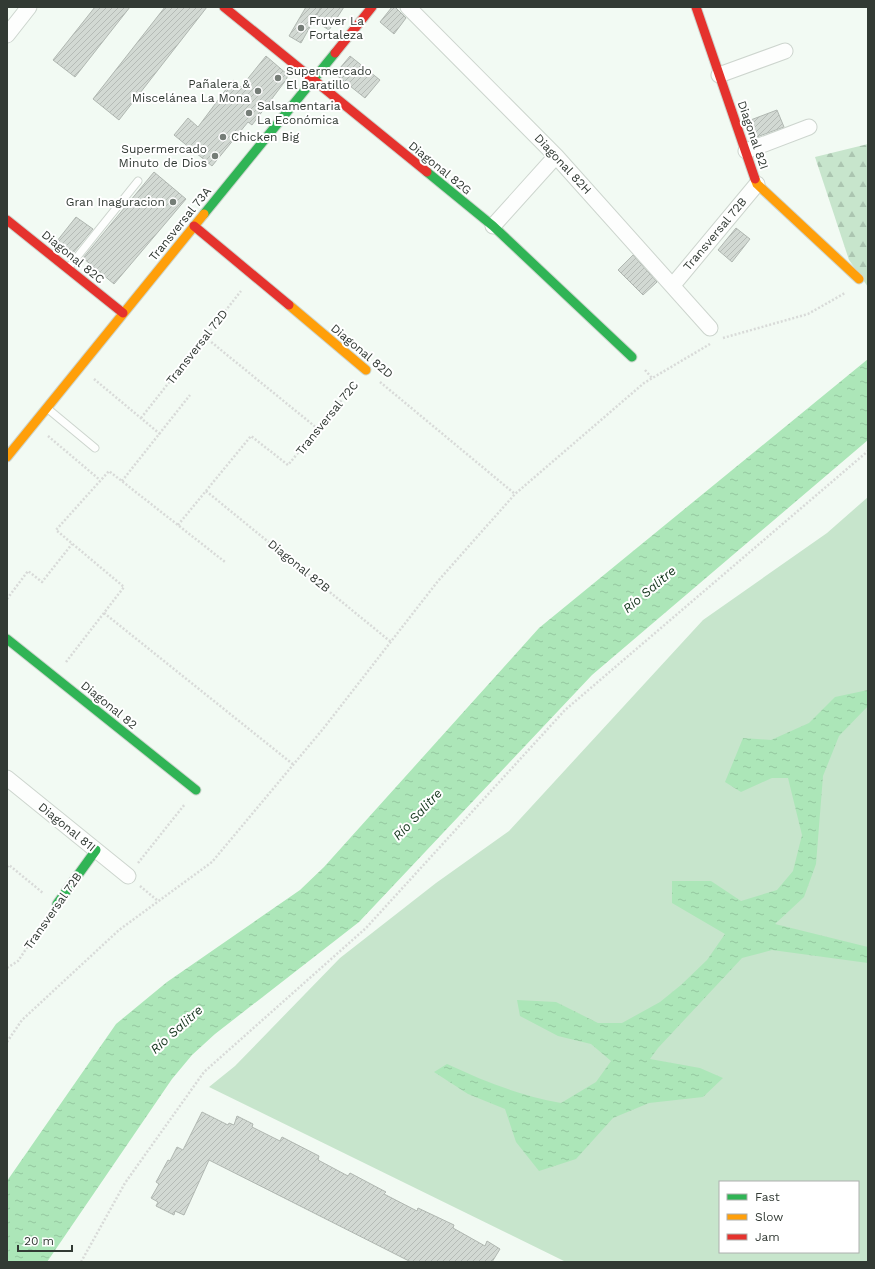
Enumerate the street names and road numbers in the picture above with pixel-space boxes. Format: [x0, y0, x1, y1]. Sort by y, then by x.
street label: Diagonal 82I [735, 99, 771, 171]
street label: Diagonal 82H [532, 131, 594, 197]
street label: Diagonal 82G [406, 138, 474, 198]
street label: Transversal 73A [146, 184, 214, 264]
street label: Transversal 72B [680, 195, 750, 273]
street label: Diagonal 82C [39, 228, 107, 286]
street label: Transversal 72D [163, 307, 231, 387]
street label: Diagonal 82D [328, 321, 396, 381]
street label: Transversal 72C [293, 378, 361, 458]
street label: Diagonal 82B [265, 537, 333, 595]
street label: Diagonal 82 [78, 678, 140, 732]
street label: Diagonal 81I [36, 800, 98, 854]
street label: Transversal 72B [21, 870, 85, 952]

